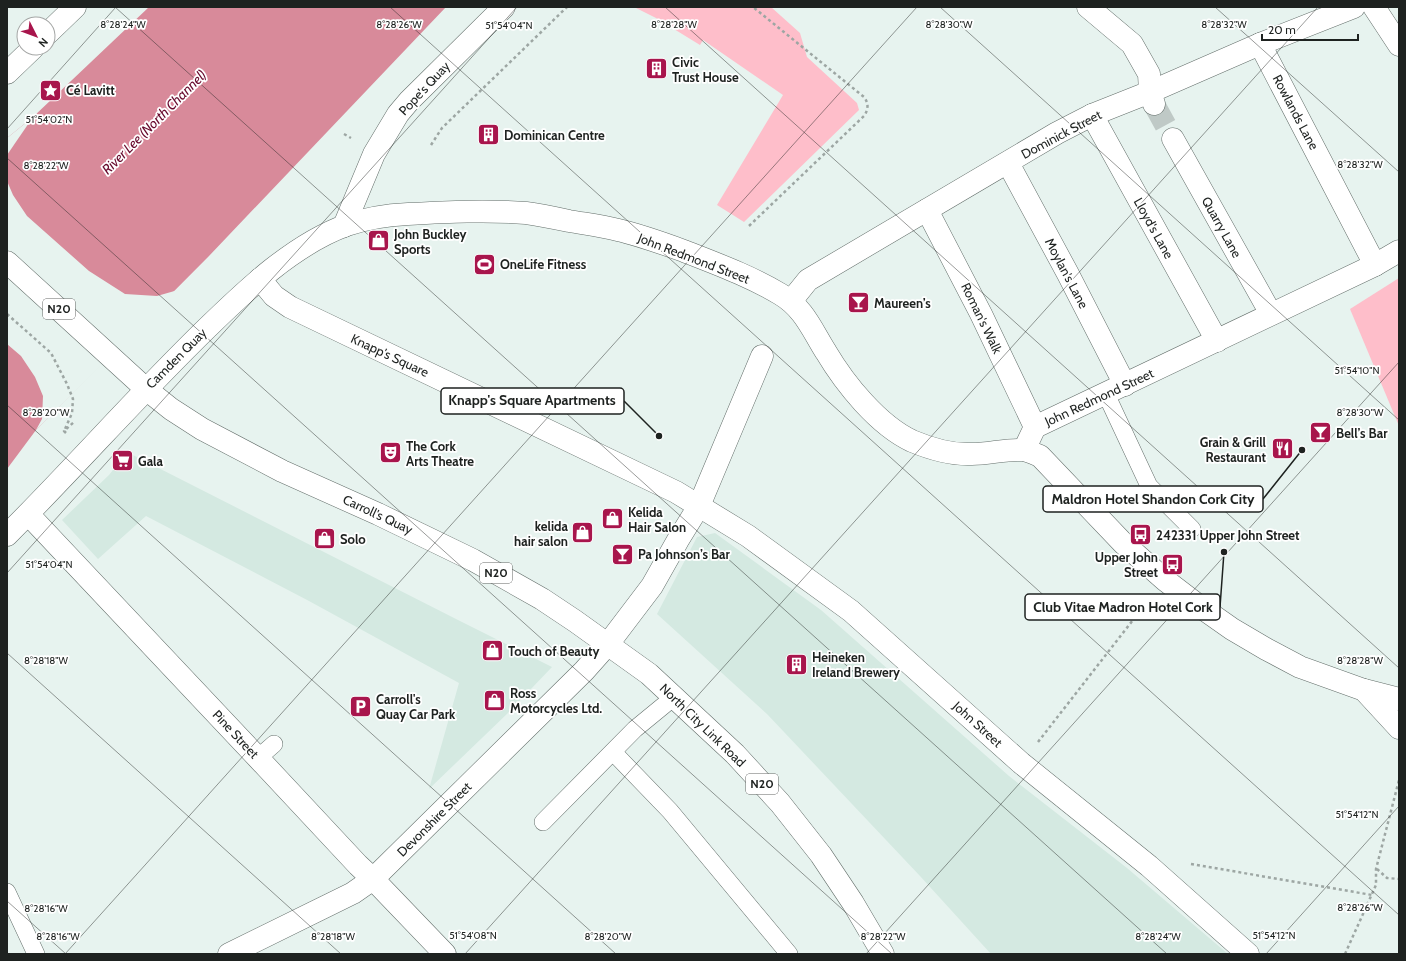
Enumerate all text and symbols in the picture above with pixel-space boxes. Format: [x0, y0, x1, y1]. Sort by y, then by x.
north arrow [16, 16, 56, 56]
scale bar [1262, 16, 1358, 42]
text: 8°28'24"W [100, 18, 146, 31]
text: 8°28'26"W [376, 18, 422, 31]
text: 8°28'28"W [651, 18, 698, 31]
text: 8°28'30"W [925, 18, 973, 31]
text: 8°28'32"W [1201, 18, 1247, 31]
text: 51°54'04"N [485, 19, 533, 32]
text: 20 m [1268, 22, 1296, 37]
text: N [36, 35, 51, 50]
place label: Civic Trust House [672, 54, 739, 85]
building icon: Civic Trust House [643, 56, 669, 82]
street label: Pope's Quay [395, 57, 453, 118]
water label: River Lee (North Channel) [98, 66, 210, 178]
street label: Rowlands Lane [1269, 72, 1323, 153]
place icon: Cé Lavitt [37, 77, 63, 103]
place label: Cé Lavitt [66, 82, 115, 98]
street label: Dominick Street [1018, 106, 1104, 162]
text: 51°54'02"N [26, 113, 72, 126]
building icon: Dominican Centre [476, 122, 502, 148]
place label: Dominican Centre [504, 127, 605, 143]
text: 8°28'32"W [1337, 158, 1383, 171]
text: 8°28'22"W [23, 159, 69, 172]
street label: Quarry Lane [1199, 194, 1245, 261]
street label: Lloyd's Lane [1131, 195, 1177, 262]
place label: John Buckley Sports [393, 226, 467, 257]
shop icon: John Buckley Sports [366, 228, 392, 254]
street label: John Redmond Street [635, 229, 753, 287]
street label: Moylan's Lane [1042, 235, 1092, 311]
sports icon: OneLife Fitness [471, 251, 497, 277]
place label: OneLife Fitness [500, 256, 587, 272]
street label: Roman's Walk [958, 280, 1006, 356]
bar icon: Maureen’s [845, 290, 871, 316]
place label: Maureen’s [874, 295, 931, 311]
road number: N20 [43, 299, 75, 319]
street label: Camden Quay [142, 324, 210, 392]
street label: Knapp's Square [349, 330, 432, 380]
street label: John Redmond Street [1041, 364, 1157, 430]
text: 51°54'10"N [1335, 364, 1379, 377]
callout: Knapp's Square Apartments [441, 388, 624, 414]
text: Knapp's Square Apartments [448, 391, 616, 409]
text: 8°28'20"W [23, 406, 70, 419]
text: 8°28'30"W [1336, 406, 1384, 419]
bar icon: Bell’s Bar [1307, 420, 1333, 446]
place label: Bell’s Bar [1336, 425, 1388, 441]
place label: Grain & Grill Restaurant [1200, 434, 1267, 465]
restaurant icon: Grain & Grill Restaurant [1269, 436, 1295, 462]
place label: The Cork Arts Theatre [406, 438, 474, 469]
theatre icon: The Cork Arts Theatre [377, 440, 403, 466]
supermarket icon: Gala [109, 448, 135, 474]
place label: Gala [138, 453, 164, 469]
callout: Maldron Hotel Shandon Cork City [1043, 486, 1263, 512]
text: Maldron Hotel Shandon Cork City [1051, 490, 1255, 508]
street label: Carroll's Quay [341, 491, 416, 537]
place label: Kelida Hair Salon [628, 504, 686, 535]
shop icon: Kelida Hair Salon [600, 506, 626, 532]
place label: kelida hair salon [514, 518, 569, 549]
shop icon: kelida hair salon [570, 520, 596, 546]
bus stop icon: 242331 Upper John Street [1127, 522, 1153, 548]
shop icon: Solo [311, 526, 337, 552]
place label: 242331 Upper John Street [1156, 527, 1300, 543]
place label: Solo [340, 531, 366, 547]
bar icon: Pa Johnson’s Bar [609, 541, 635, 567]
place label: Pa Johnson’s Bar [638, 546, 731, 562]
place label: Upper John Street [1095, 549, 1159, 580]
bus stop icon: Upper John Street [1160, 551, 1186, 577]
text: 51°54'04"N [25, 558, 73, 571]
road number: N20 [480, 563, 512, 583]
callout: Club Vitae Madron Hotel Cork [1025, 594, 1220, 620]
text: Club Vitae Madron Hotel Cork [1033, 598, 1213, 616]
shop icon: Touch of Beauty [479, 638, 505, 664]
place label: Touch of Beauty [508, 643, 599, 659]
place label: Heineken Ireland Brewery [812, 649, 900, 680]
building icon: Heineken Ireland Brewery [784, 651, 810, 677]
text: 8°28'18"W [24, 654, 69, 667]
text: 8°28'28"W [1337, 654, 1384, 667]
street label: North City Link Road [657, 680, 749, 770]
place label: Ross Motorcycles Ltd. [510, 685, 602, 716]
shop icon: Ross Motorcycles Ltd. [481, 687, 507, 713]
place label: Carroll's Quay Car Park [376, 691, 456, 722]
parking icon: Carroll's Quay Car Park [347, 693, 373, 719]
street label: John Street [949, 697, 1006, 751]
street label: Pine Street [210, 706, 263, 762]
road number: N20 [746, 774, 778, 794]
street label: Devonshire Street [393, 778, 475, 860]
text: 51°54'12"N [1335, 808, 1379, 821]
text: 8°28'26"W [1337, 901, 1383, 914]
text: 8°28'16"W [24, 902, 68, 915]
text: 51°54'08"N [449, 929, 497, 942]
text: 51°54'12"N [1252, 929, 1296, 942]
text: 8°28'16"W [36, 930, 80, 943]
text: 8°28'18"W [311, 930, 356, 943]
text: 8°28'20"W [585, 930, 632, 943]
text: 8°28'22"W [860, 930, 906, 943]
text: 8°28'24"W [1135, 930, 1181, 943]

